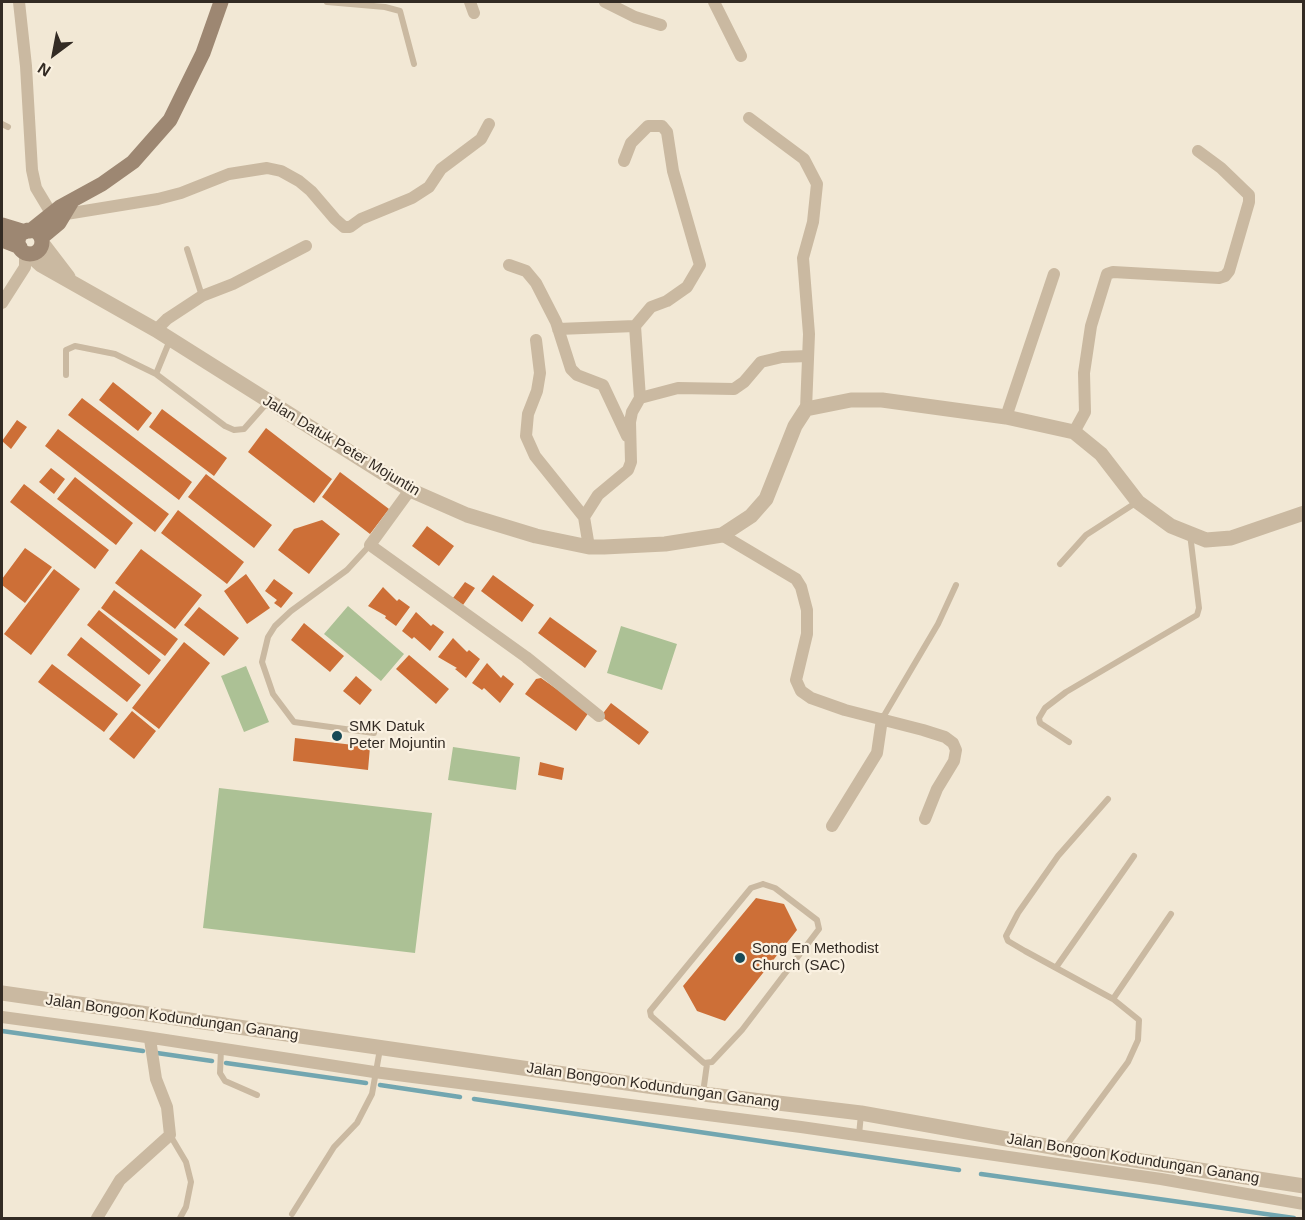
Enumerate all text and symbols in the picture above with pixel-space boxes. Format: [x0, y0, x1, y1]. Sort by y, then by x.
north arrow [24, 24, 84, 84]
text: N [35, 59, 54, 80]
street label: Jalan Datuk Peter Mojuntin [259, 392, 423, 500]
place label: SMK Datuk Peter Mojuntin [349, 718, 446, 753]
marker: SMK Datuk Peter Mojuntin [330, 729, 344, 743]
place label: Song En Methodist Church (SAC) [752, 940, 879, 975]
marker: Song En Methodist Church (SAC) [733, 951, 747, 965]
street label: Jalan Bongoon Kodundungan Ganang [44, 991, 300, 1045]
street label: Jalan Bongoon Kodundungan Ganang [525, 1059, 781, 1113]
street label: Jalan Bongoon Kodundungan Ganang [1006, 1130, 1260, 1188]

